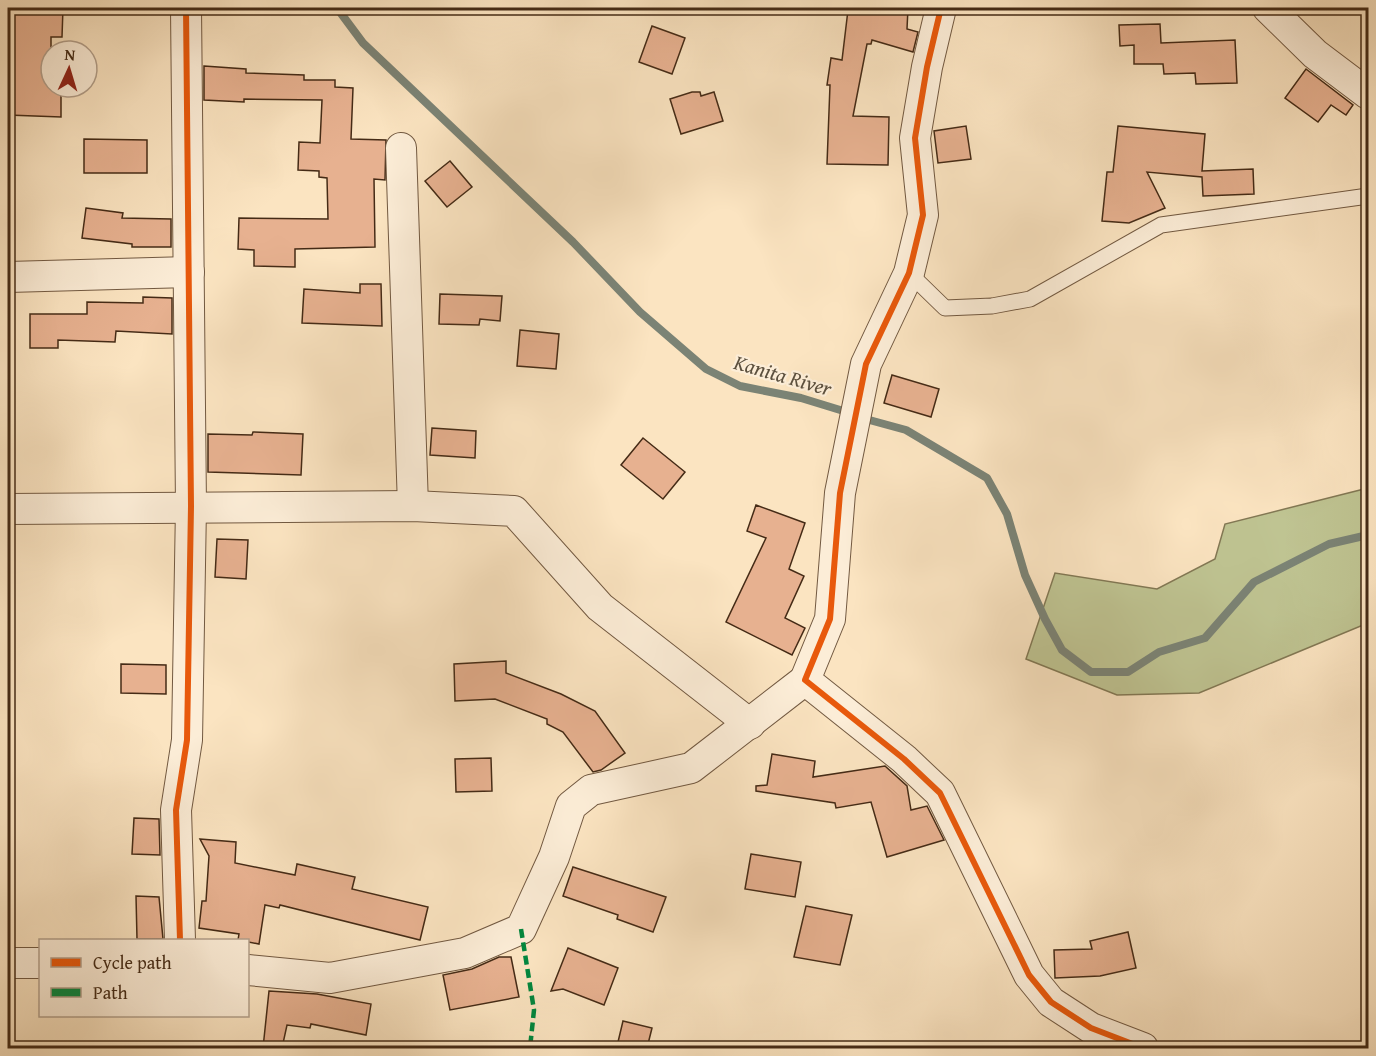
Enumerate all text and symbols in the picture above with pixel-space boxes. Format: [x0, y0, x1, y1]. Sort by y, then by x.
north arrow [39, 39, 99, 99]
text: N [64, 42, 77, 66]
water label: Kanita River [730, 346, 837, 404]
legend [39, 939, 249, 1017]
text: Cycle path [93, 949, 172, 976]
text: Path [93, 979, 128, 1006]

